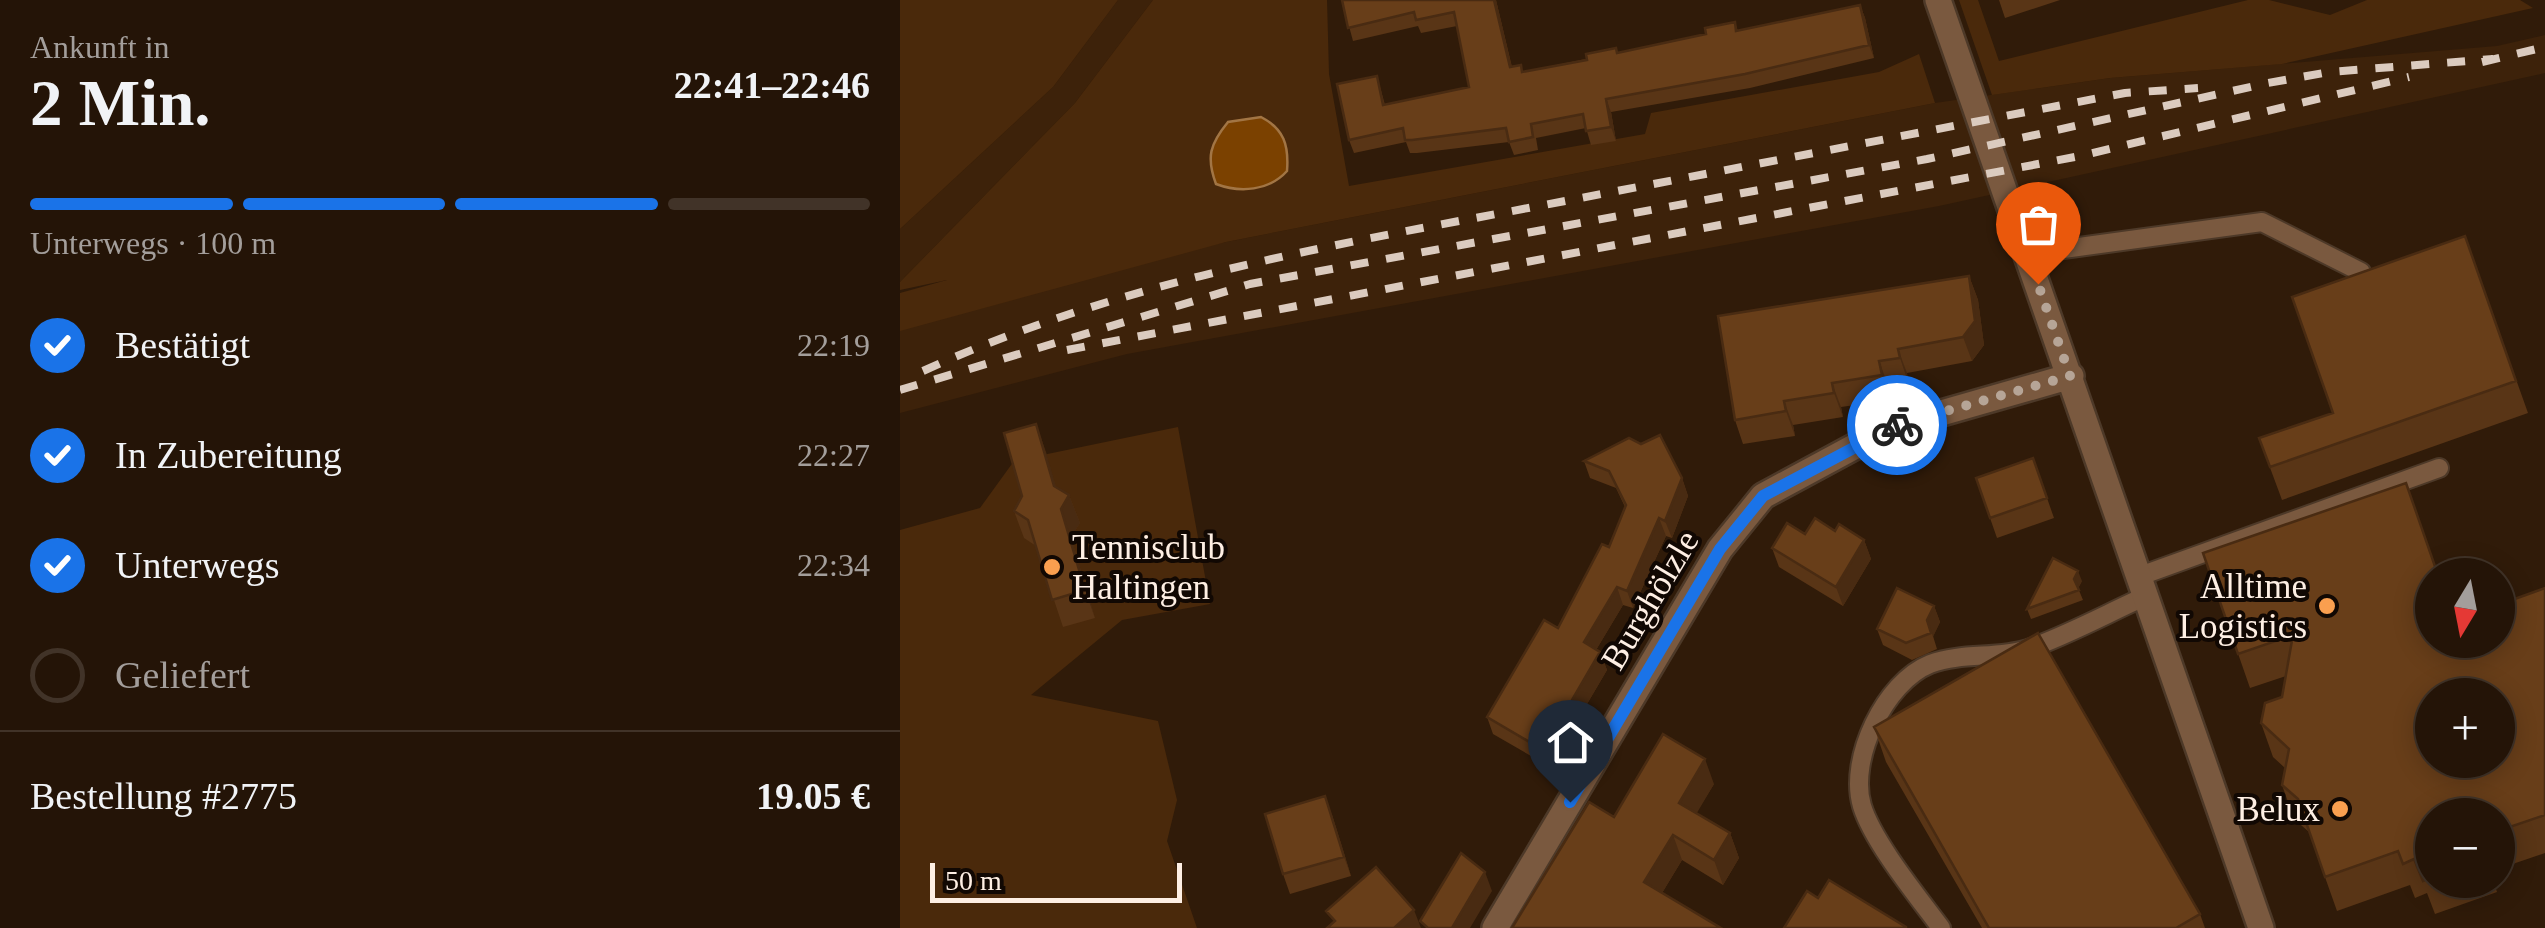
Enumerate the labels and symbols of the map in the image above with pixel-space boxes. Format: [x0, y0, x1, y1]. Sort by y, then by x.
pin [1996, 182, 2081, 285]
courier [1847, 375, 1947, 475]
street label: Burghölzle [1593, 524, 1707, 676]
place label: Tennisclub Haltingen [1072, 528, 1225, 607]
marker: Tennisclub Haltingen [1041, 556, 1063, 578]
north arrow [2415, 558, 2515, 658]
place label: Alltime Logistics [2179, 567, 2307, 646]
marker: Alltime Logistics [2316, 595, 2338, 617]
pin [1528, 700, 1613, 803]
place label: Belux [2236, 790, 2320, 829]
marker: Belux [2329, 798, 2351, 820]
scale bar [930, 858, 1182, 902]

